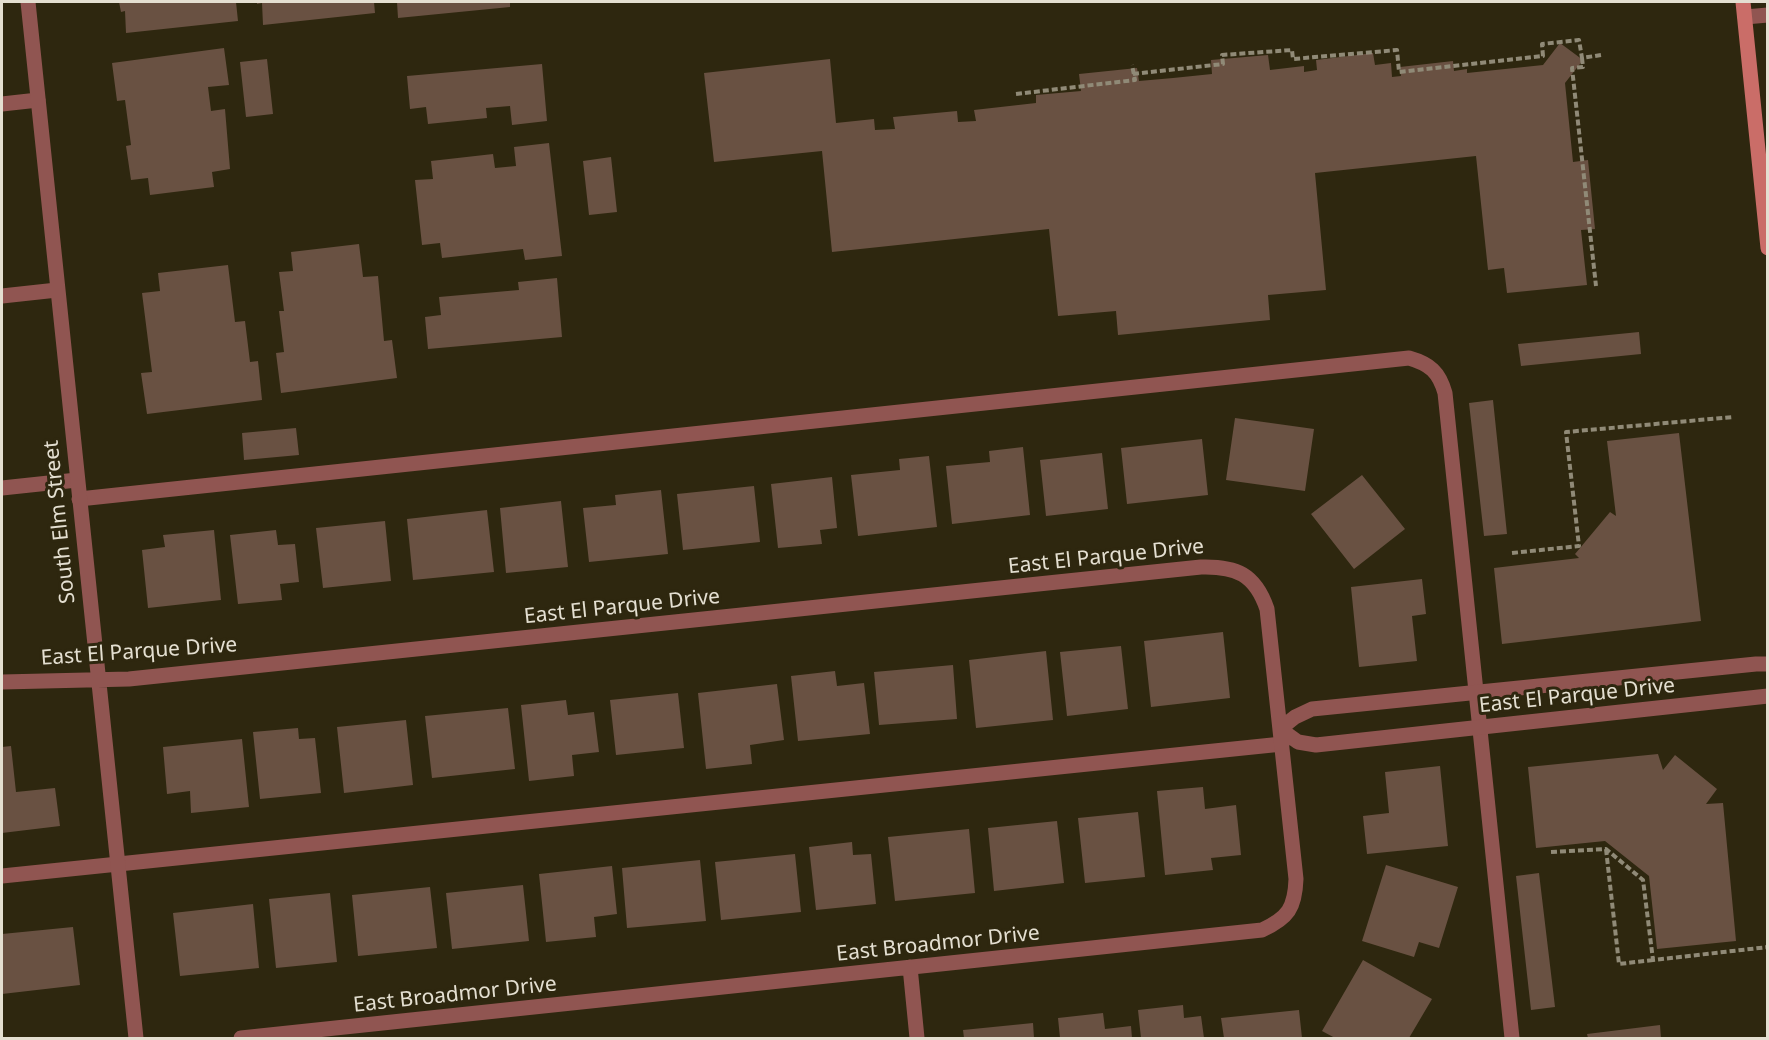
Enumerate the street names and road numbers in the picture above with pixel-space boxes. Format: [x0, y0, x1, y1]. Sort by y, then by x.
street label: South Elm Street [39, 439, 81, 605]
street label: East El Parque Drive [1007, 534, 1205, 580]
street label: East El Parque Drive [523, 584, 721, 630]
street label: East El Parque Drive [40, 633, 238, 671]
street label: East El Parque Drive [1478, 673, 1676, 719]
street label: East Broadmor Drive [835, 921, 1041, 967]
street label: East Broadmor Drive [352, 972, 558, 1018]

